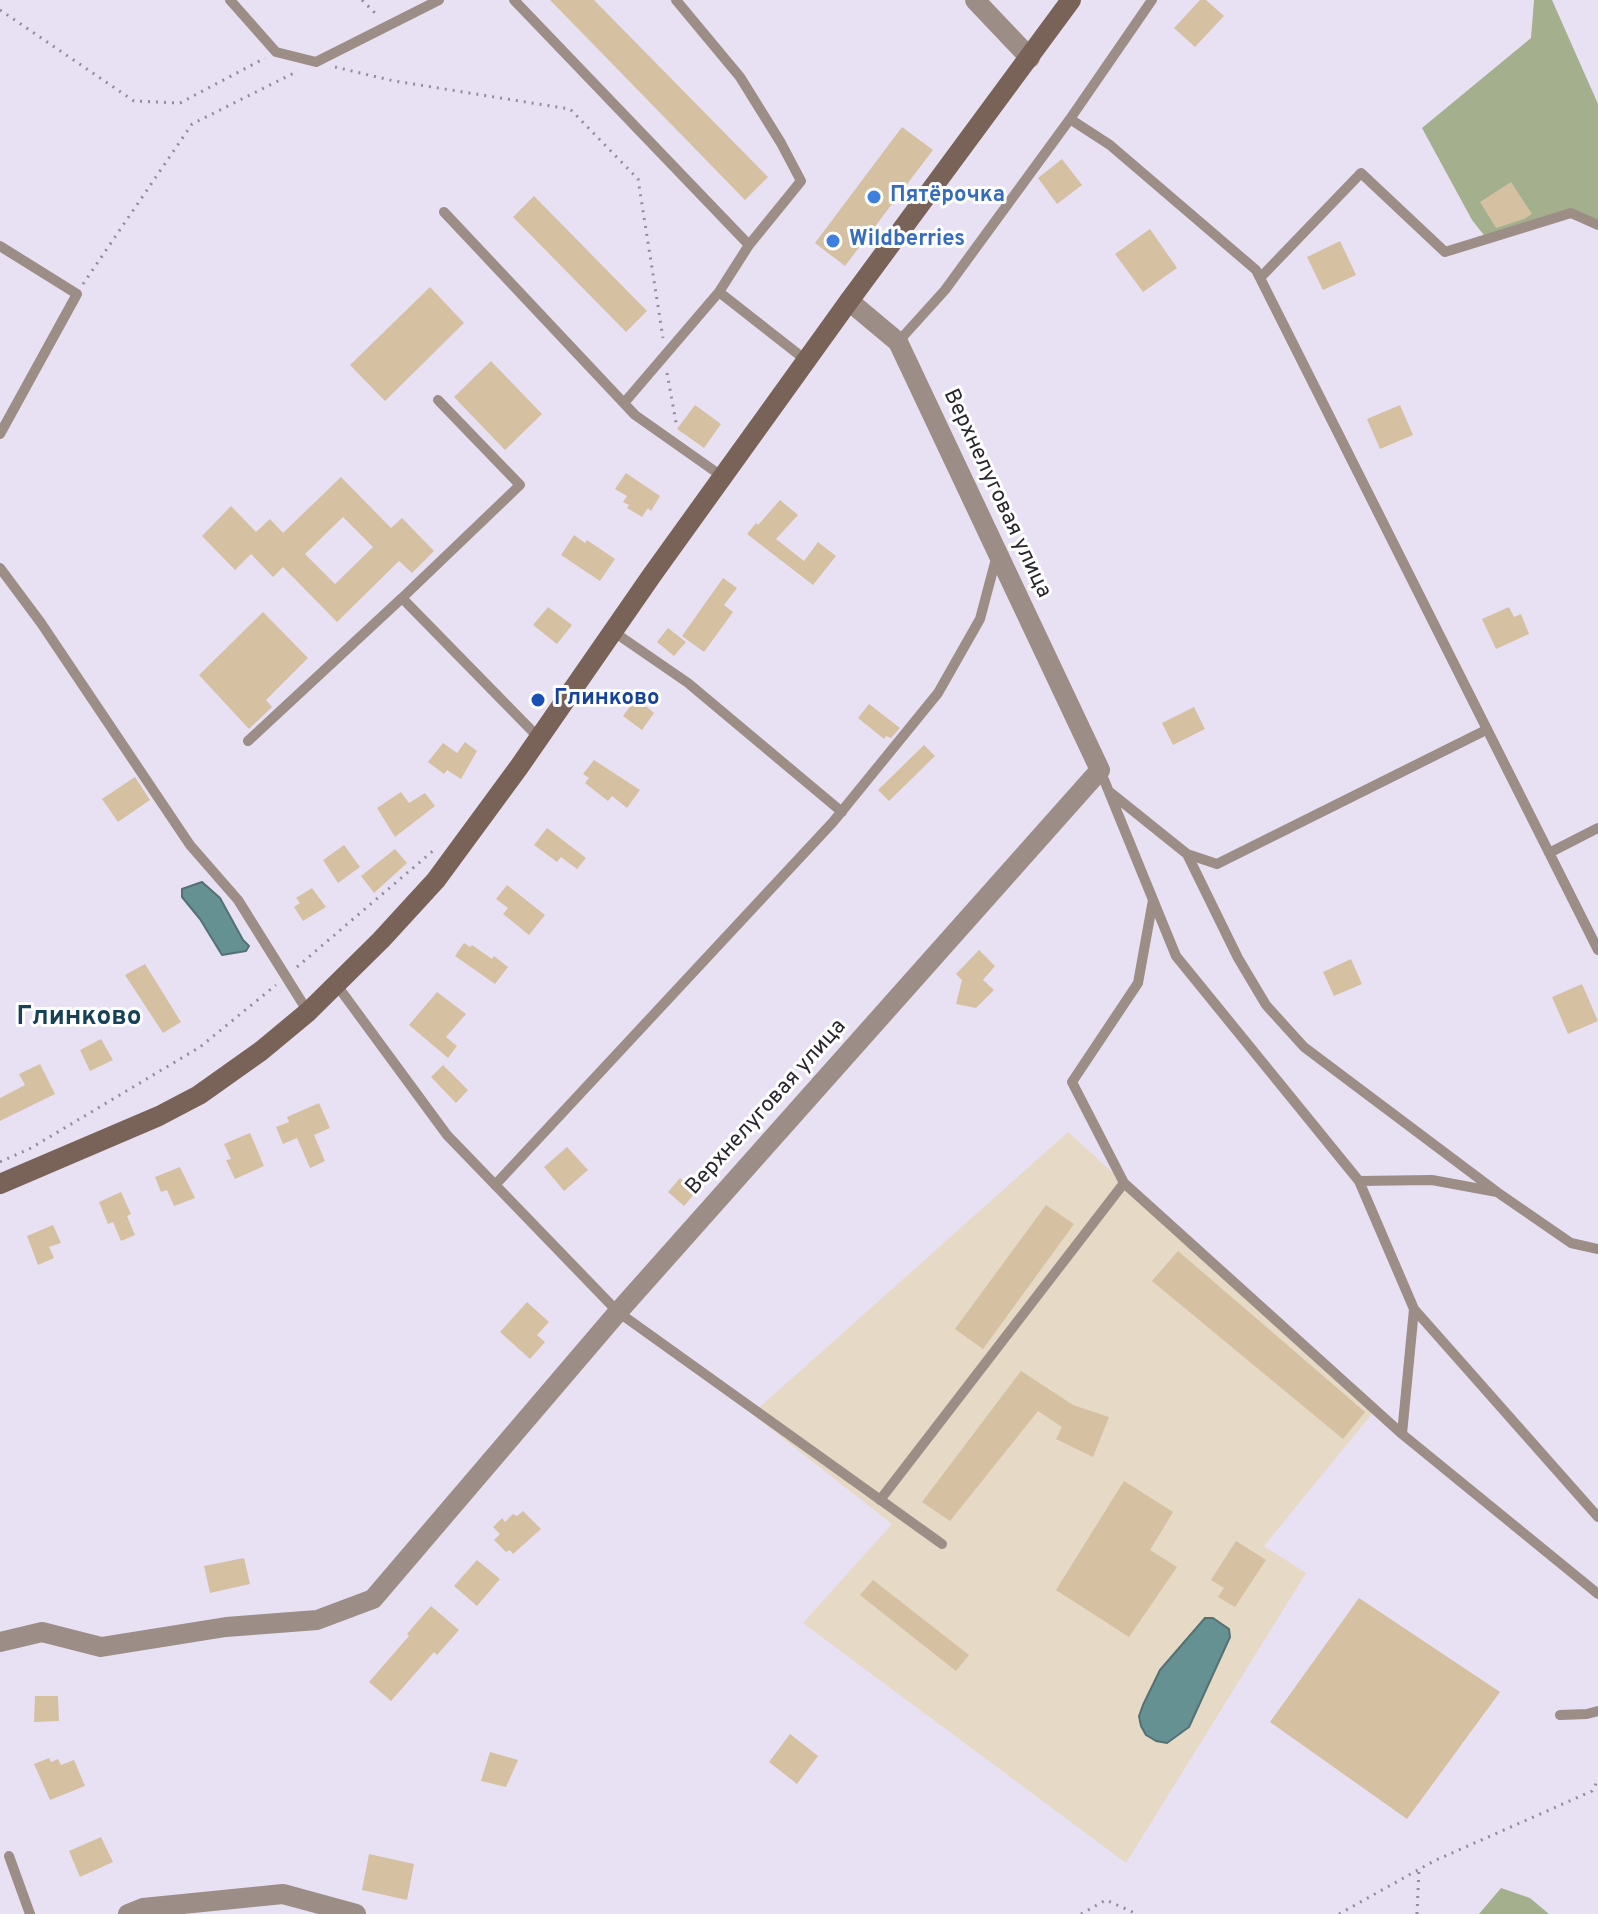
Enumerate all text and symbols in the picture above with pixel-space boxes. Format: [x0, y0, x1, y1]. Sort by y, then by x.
place label: Пятёрочка [890, 184, 1005, 210]
marker: Пятёрочка [865, 188, 883, 206]
place label: Wildberries [849, 228, 965, 254]
marker: Wildberries [824, 232, 842, 250]
street label: Верхнелуговая улица [936, 385, 1056, 603]
place label: Глинково [554, 687, 660, 713]
marker: Глинково [529, 691, 547, 709]
district label: Глинково [17, 1003, 141, 1035]
street label: Верхнелуговая улица [681, 1015, 853, 1201]

